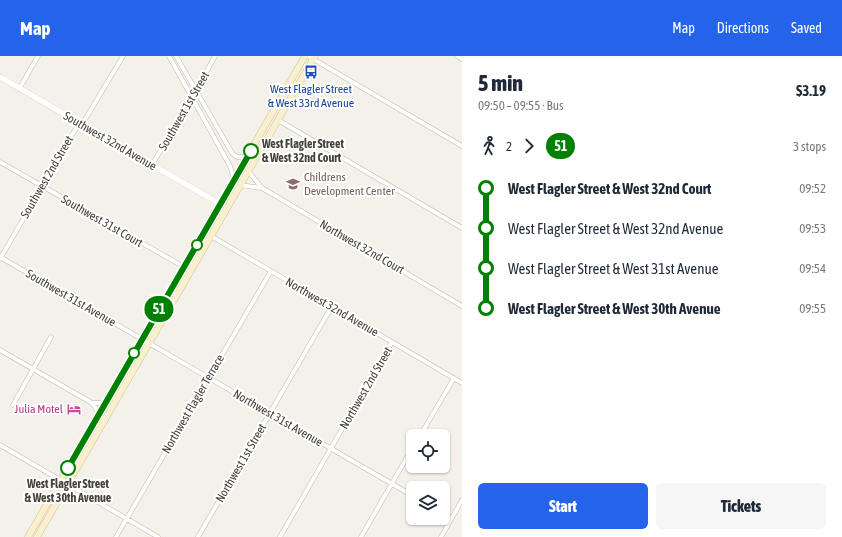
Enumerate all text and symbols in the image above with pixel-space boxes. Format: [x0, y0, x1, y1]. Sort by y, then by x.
text: Map [20, 17, 51, 39]
text: Map [672, 20, 695, 36]
text: Directions [717, 20, 769, 36]
text: Saved [791, 20, 822, 36]
bus stop icon: West Flagler Street & West 33rd Avenue [303, 64, 319, 80]
street label: Southwest 1st Street [156, 69, 213, 153]
text: 5 min [478, 70, 523, 96]
place label: West Flagler Street & West 33rd Avenue [268, 82, 354, 110]
text: $3.19 [796, 82, 826, 99]
text: 09:50 – 09:55 · Bus [478, 98, 564, 113]
street label: Southwest 32nd Avenue [61, 109, 159, 173]
street label: Southwest 2nd Street [18, 133, 77, 221]
icon: walk [478, 135, 500, 157]
icon: forward [518, 135, 540, 157]
place label: West Flagler Street & West 32nd Court [261, 137, 344, 165]
text: 51 [554, 138, 567, 154]
text: 2 [506, 139, 512, 154]
text: 3 stops [793, 139, 826, 154]
marker: West Flagler Street & West 32nd Court [243, 143, 259, 159]
place label: Childrens Development Center [304, 170, 395, 198]
school or university icon: Childrens Development Center [285, 176, 301, 192]
text: West Flagler Street & West 32nd Court [508, 180, 711, 197]
text: 09:52 [799, 181, 826, 196]
street label: Southwest 31st Court [59, 192, 146, 250]
street label: Northwest 32nd Court [317, 217, 407, 277]
text: West Flagler Street & West 32nd Avenue [508, 220, 723, 237]
text: 09:53 [799, 221, 826, 236]
unlabelled marker [191, 239, 203, 251]
text: West Flagler Street & West 31st Avenue [508, 260, 718, 277]
text: 09:54 [799, 261, 826, 276]
street label: Southwest 31st Avenue [24, 267, 118, 329]
street label: Northwest 32nd Avenue [283, 275, 381, 339]
line badge: 51 [141, 296, 177, 322]
text: West Flagler Street & West 30th Avenue [508, 300, 720, 317]
text: 51 [152, 301, 166, 317]
text: 09:55 [799, 301, 826, 316]
street label: Northwest 2nd Street [337, 344, 395, 431]
unlabelled marker [128, 347, 140, 359]
street label: Northwest Flagler Terrace [159, 352, 227, 456]
street label: Northwest 31st Avenue [231, 387, 325, 449]
hotel icon: Julia Motel [66, 401, 82, 417]
place label: Julia Motel [15, 402, 64, 416]
street label: Northwest 1st Street [213, 421, 269, 505]
map controls [406, 429, 450, 525]
button: locate [406, 429, 450, 473]
marker: West Flagler Street & West 30th Avenue [60, 460, 76, 476]
place label: West Flagler Street & West 30th Avenue [25, 477, 112, 505]
button: layers [406, 481, 450, 525]
button: Start [478, 483, 648, 529]
button: Tickets [656, 483, 826, 529]

